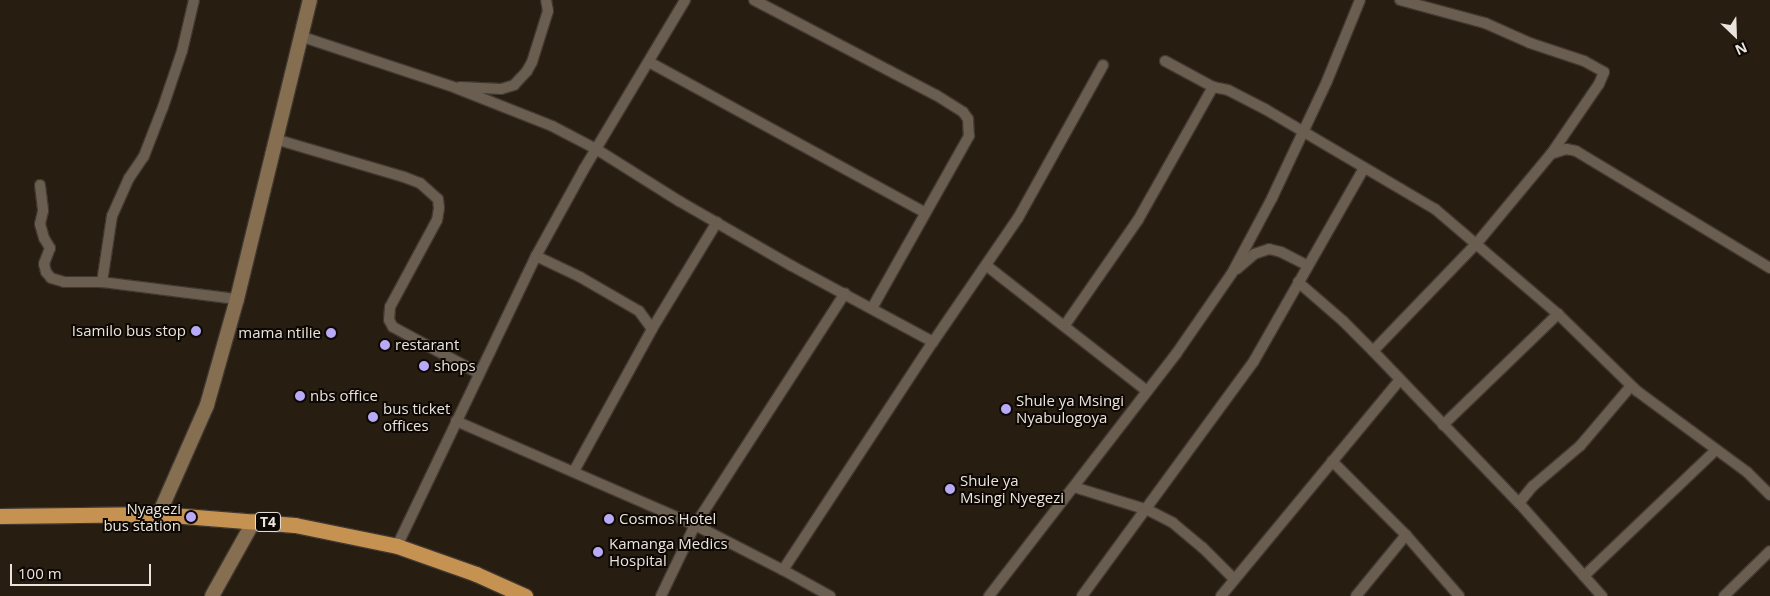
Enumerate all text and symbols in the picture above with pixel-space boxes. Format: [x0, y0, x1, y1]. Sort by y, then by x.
north arrow [1710, 10, 1760, 60]
text: N [1732, 38, 1750, 60]
place label: Isamilo bus stop [72, 322, 186, 340]
place label: mama ntilie [238, 324, 321, 342]
marker: Isamilo bus stop [190, 325, 202, 337]
marker: mama ntilie [325, 327, 337, 339]
place label: restarant [395, 336, 459, 354]
marker: restarant [379, 339, 391, 351]
place label: shops [434, 357, 476, 375]
marker: shops [418, 360, 430, 372]
place label: nbs office [310, 387, 378, 405]
marker: nbs office [294, 390, 306, 402]
place label: Shule ya Msingi Nyabulogoya [1016, 391, 1124, 426]
place label: bus ticket offices [383, 399, 450, 434]
marker: Shule ya Msingi Nyabulogoya [1000, 403, 1012, 415]
marker: bus ticket offices [367, 411, 379, 423]
place label: Shule ya Msingi Nyegezi [960, 471, 1064, 506]
marker: Shule ya Msingi Nyegezi [944, 483, 956, 495]
place label: Nyagezi bus station [103, 499, 181, 534]
place label: Cosmos Hotel [619, 510, 716, 528]
marker: Nyagezi bus station [185, 511, 197, 523]
road number: T4 [254, 511, 282, 534]
marker: Cosmos Hotel [603, 513, 615, 525]
place label: Kamanga Medics Hospital [609, 534, 728, 569]
marker: Kamanga Medics Hospital [591, 545, 605, 559]
scale bar [12, 554, 154, 586]
text: 100 m [18, 563, 62, 583]

